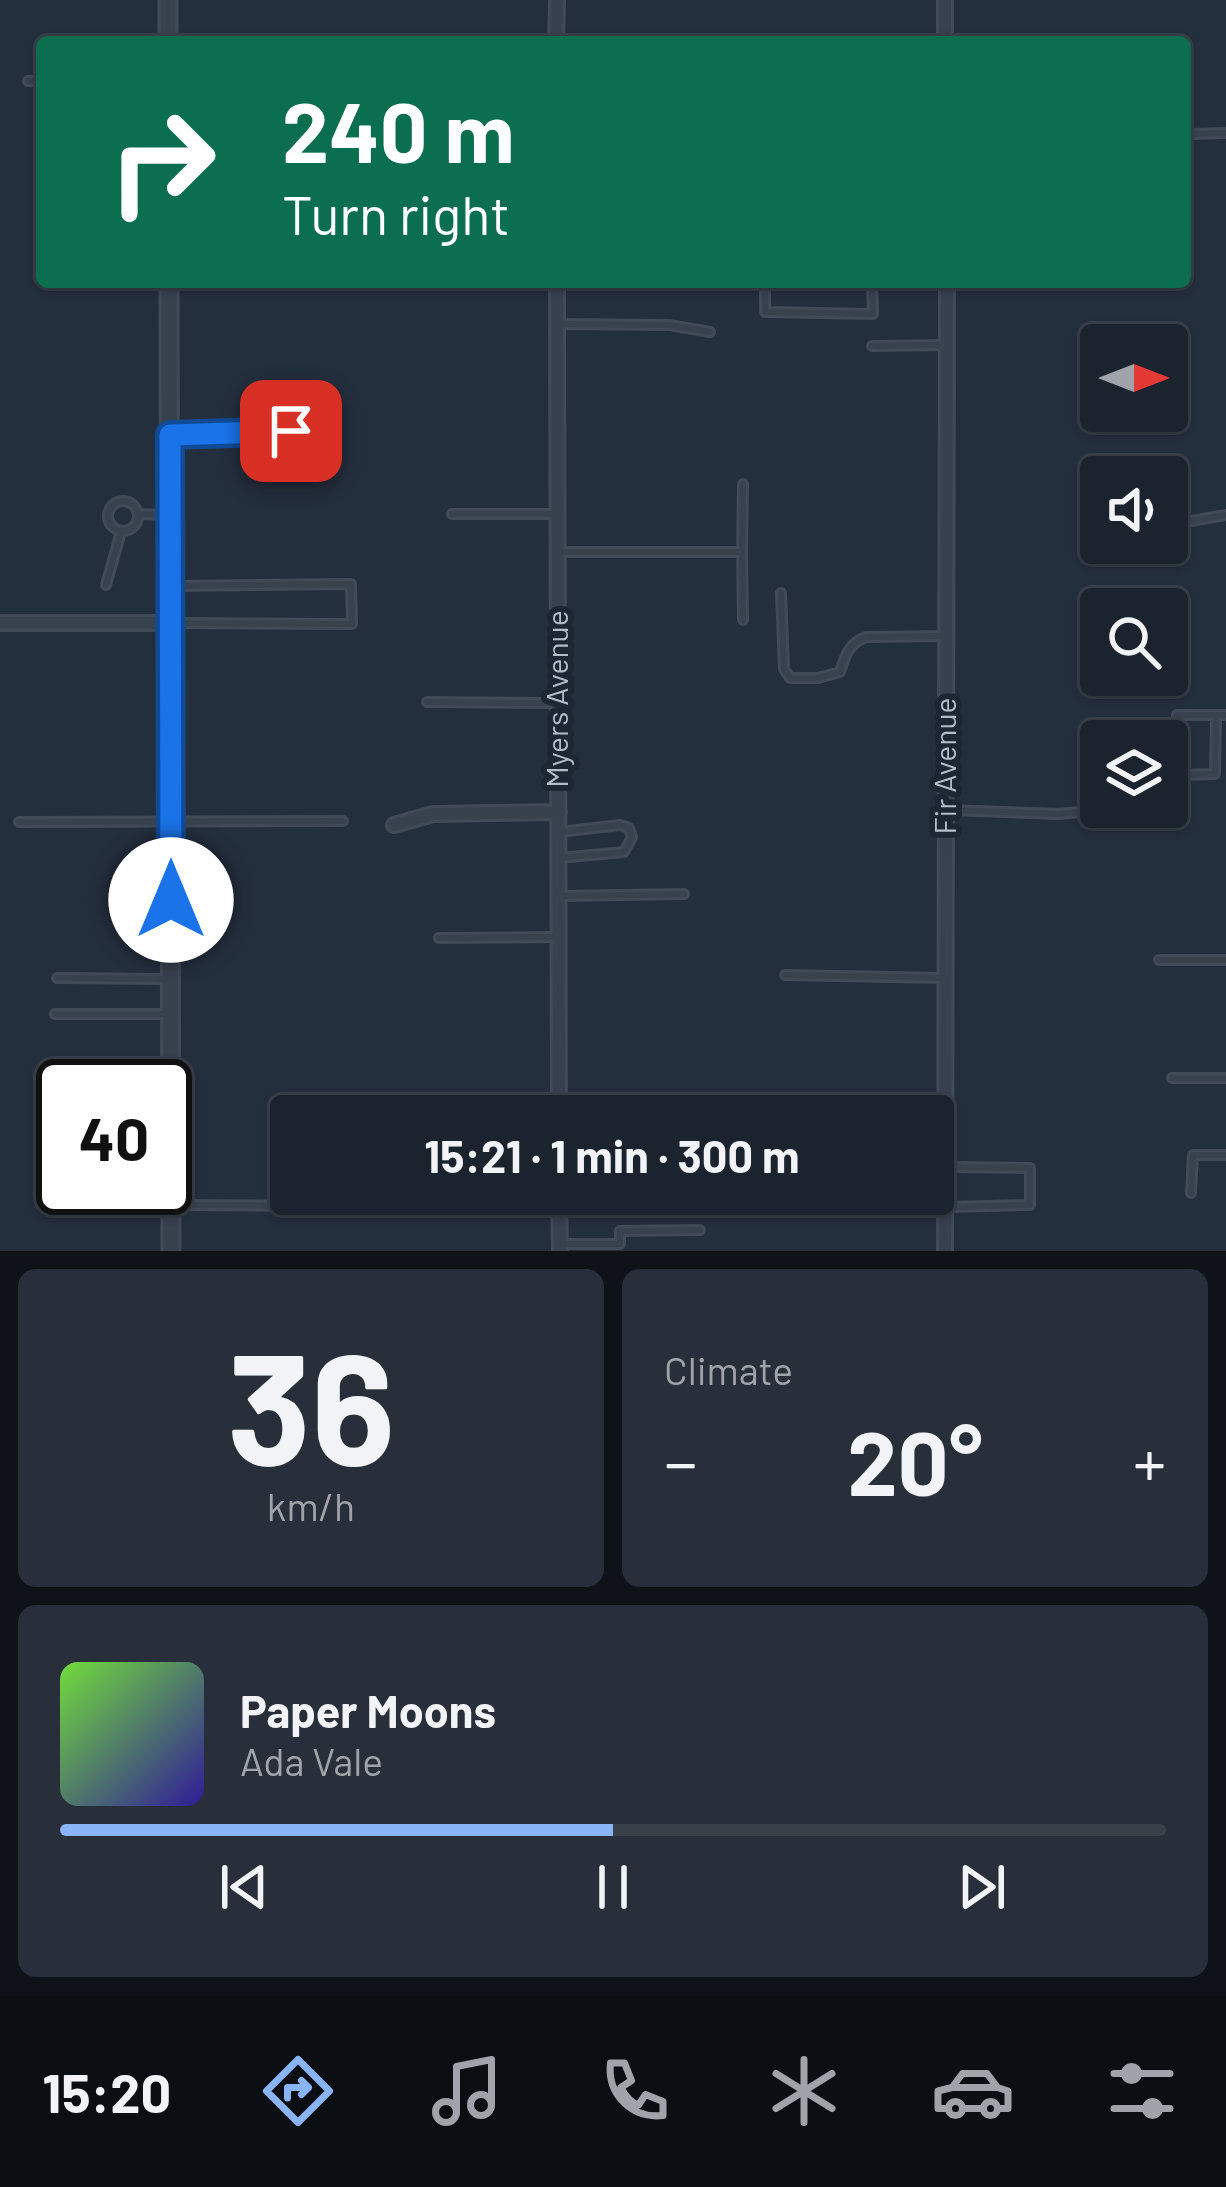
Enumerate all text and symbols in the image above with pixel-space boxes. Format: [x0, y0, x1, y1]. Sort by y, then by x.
text: 240 m [282, 79, 515, 180]
icon: right [84, 84, 240, 240]
text: Turn right [282, 181, 510, 246]
north arrow [1080, 324, 1188, 432]
map controls [1080, 324, 1188, 828]
pin [240, 380, 342, 482]
icon: arrive [258, 398, 324, 464]
button: sound [1080, 456, 1188, 564]
button: search [1080, 588, 1188, 696]
street label: Myers Avenue [538, 610, 574, 788]
street label: Fir Avenue [926, 698, 962, 834]
button: layers [1080, 720, 1188, 828]
position arrow [108, 837, 234, 963]
speed limit sign: 40 [36, 1059, 192, 1215]
text: 15:21 · 1 min · 300 m [424, 1128, 800, 1182]
text: 36 [227, 1310, 395, 1497]
text: Climate [664, 1346, 793, 1393]
text: 20° [847, 1406, 983, 1514]
text: − [664, 1421, 697, 1500]
text: + [1133, 1421, 1166, 1500]
text: km/h [267, 1482, 355, 1529]
text: Paper Moons [240, 1683, 496, 1737]
text: Ada Vale [240, 1737, 383, 1784]
icon: previous [211, 1854, 277, 1920]
icon: pause [580, 1854, 646, 1920]
icon: next [949, 1854, 1015, 1920]
icon: directions [256, 2049, 340, 2133]
icon: music [425, 2049, 509, 2133]
icon: phone [593, 2049, 677, 2133]
icon: climate [762, 2049, 846, 2133]
icon: car [931, 2049, 1015, 2133]
icon: filters [1100, 2049, 1184, 2133]
text: 15:20 [42, 2059, 171, 2124]

